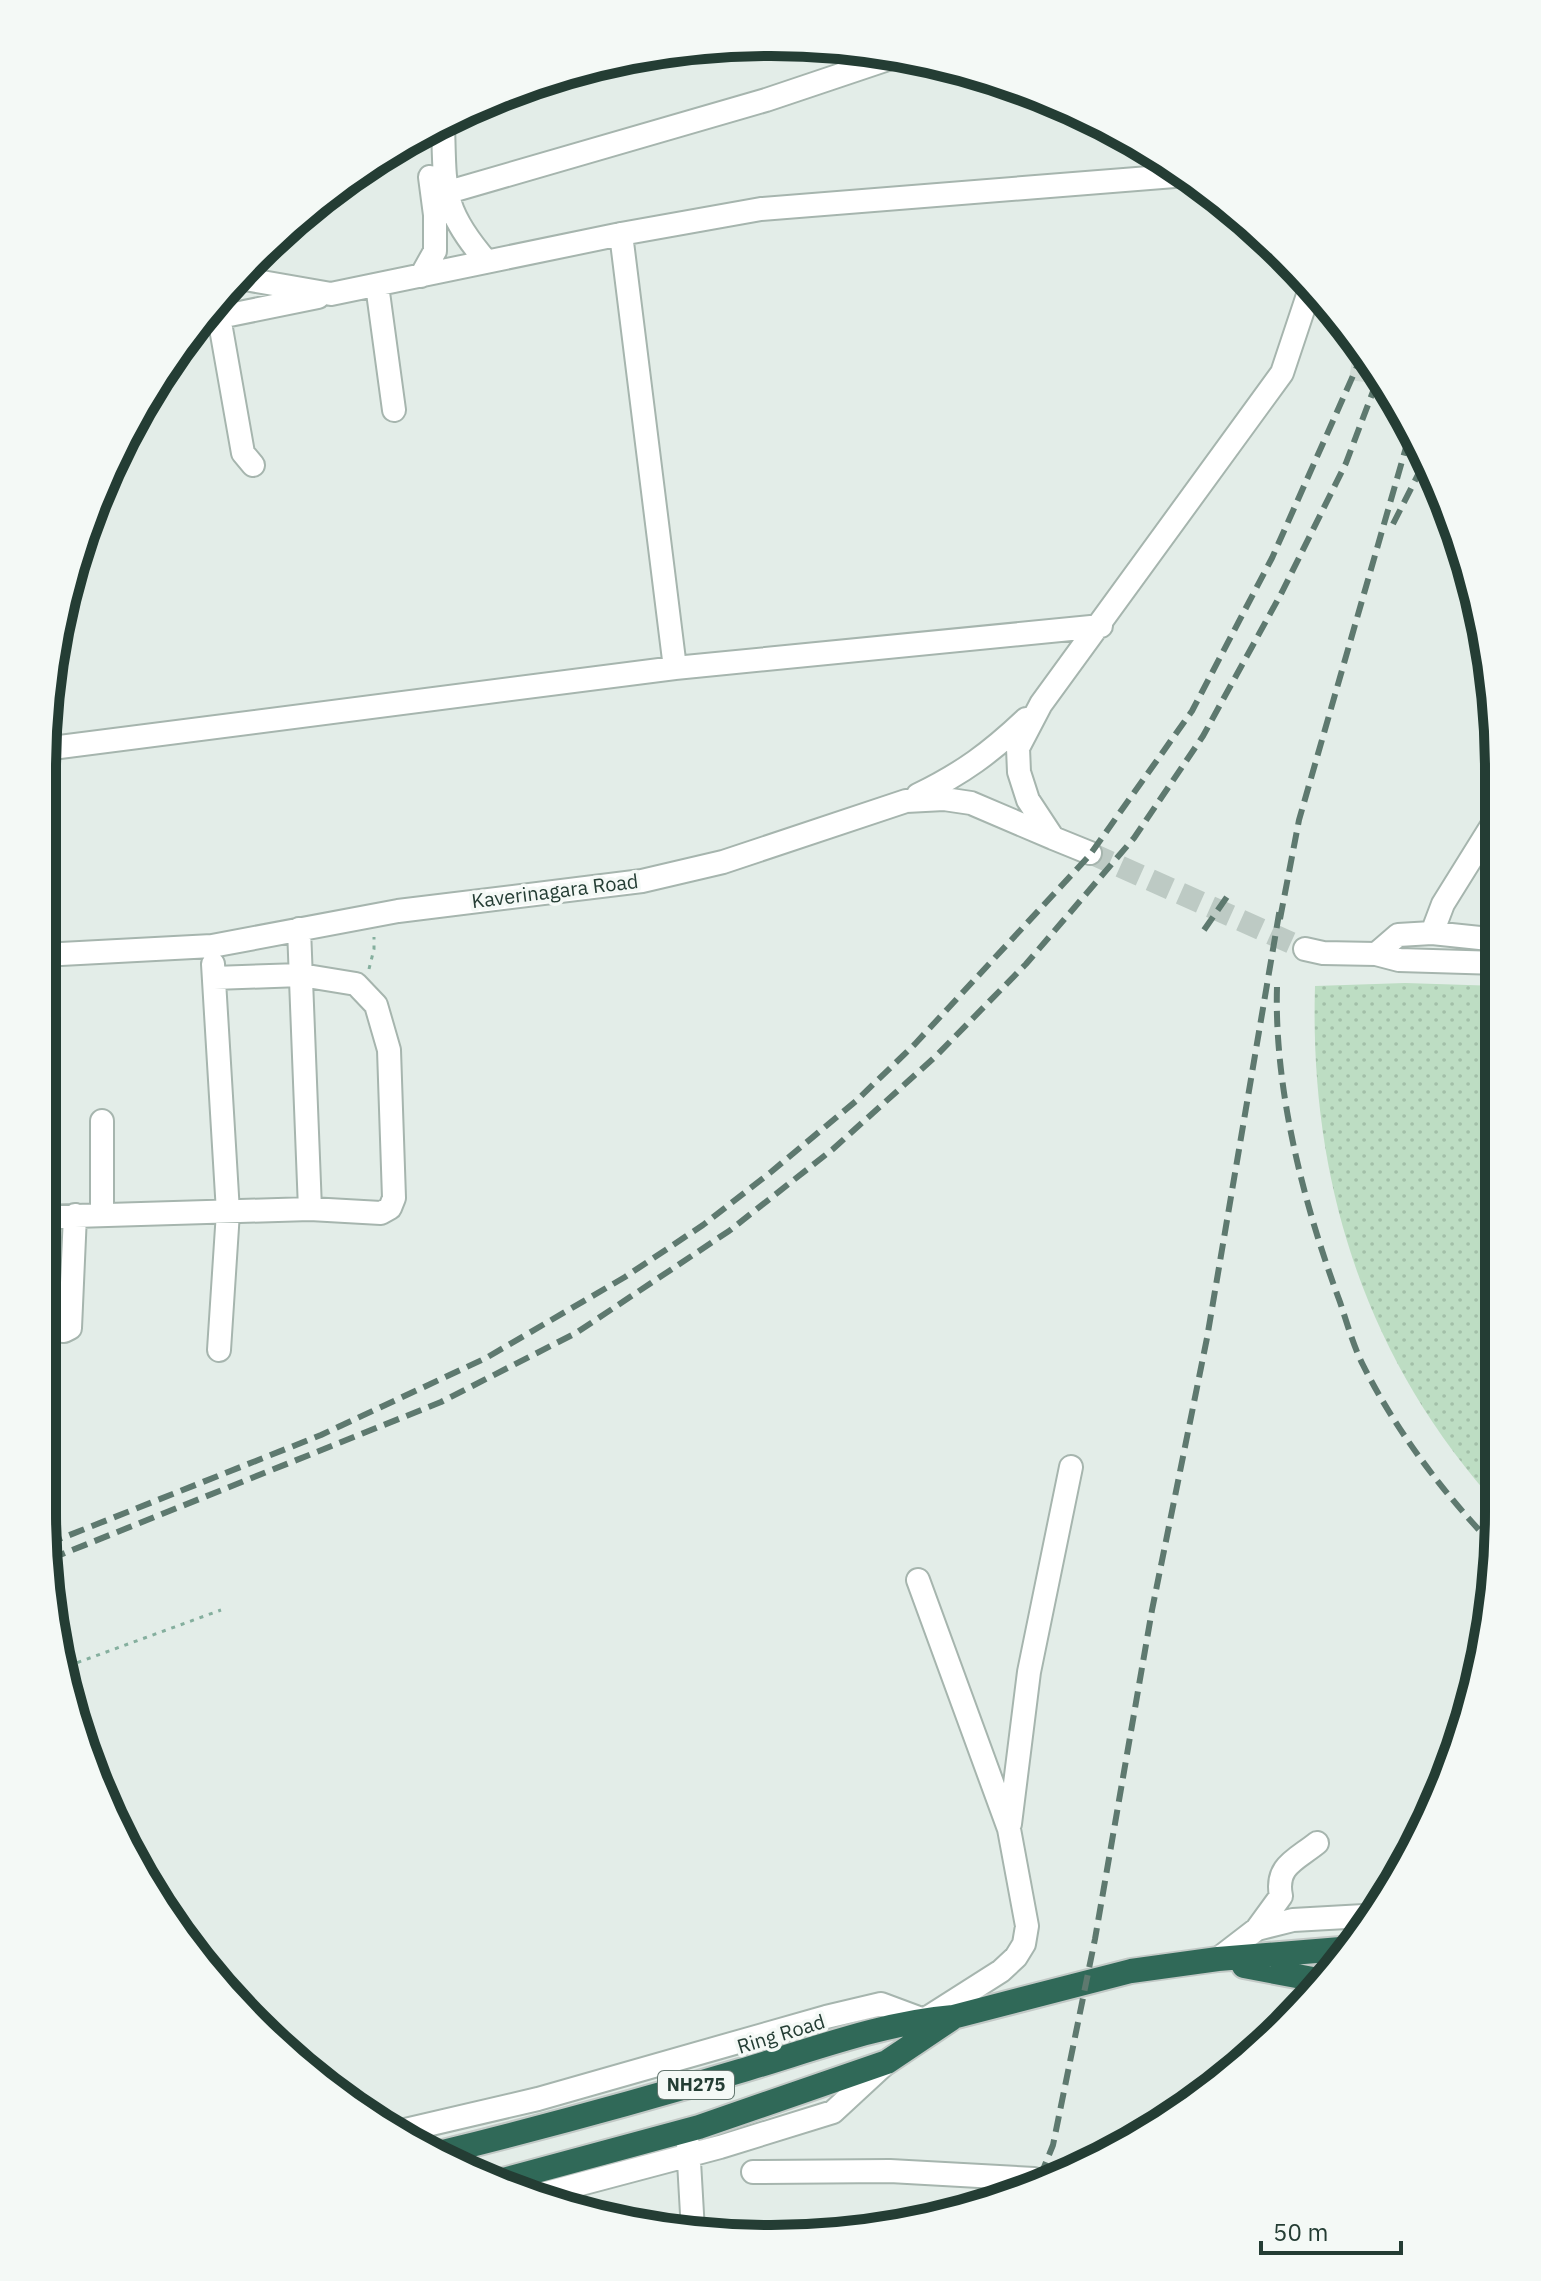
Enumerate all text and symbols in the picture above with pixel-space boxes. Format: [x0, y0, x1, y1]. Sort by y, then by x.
street label: Kaverinagara Road [470, 867, 640, 914]
street label: Ring Road [734, 2007, 828, 2060]
road number: NH275 [658, 2071, 734, 2099]
scale bar [1261, 2205, 1401, 2255]
text: 50 m [1273, 2216, 1328, 2248]

